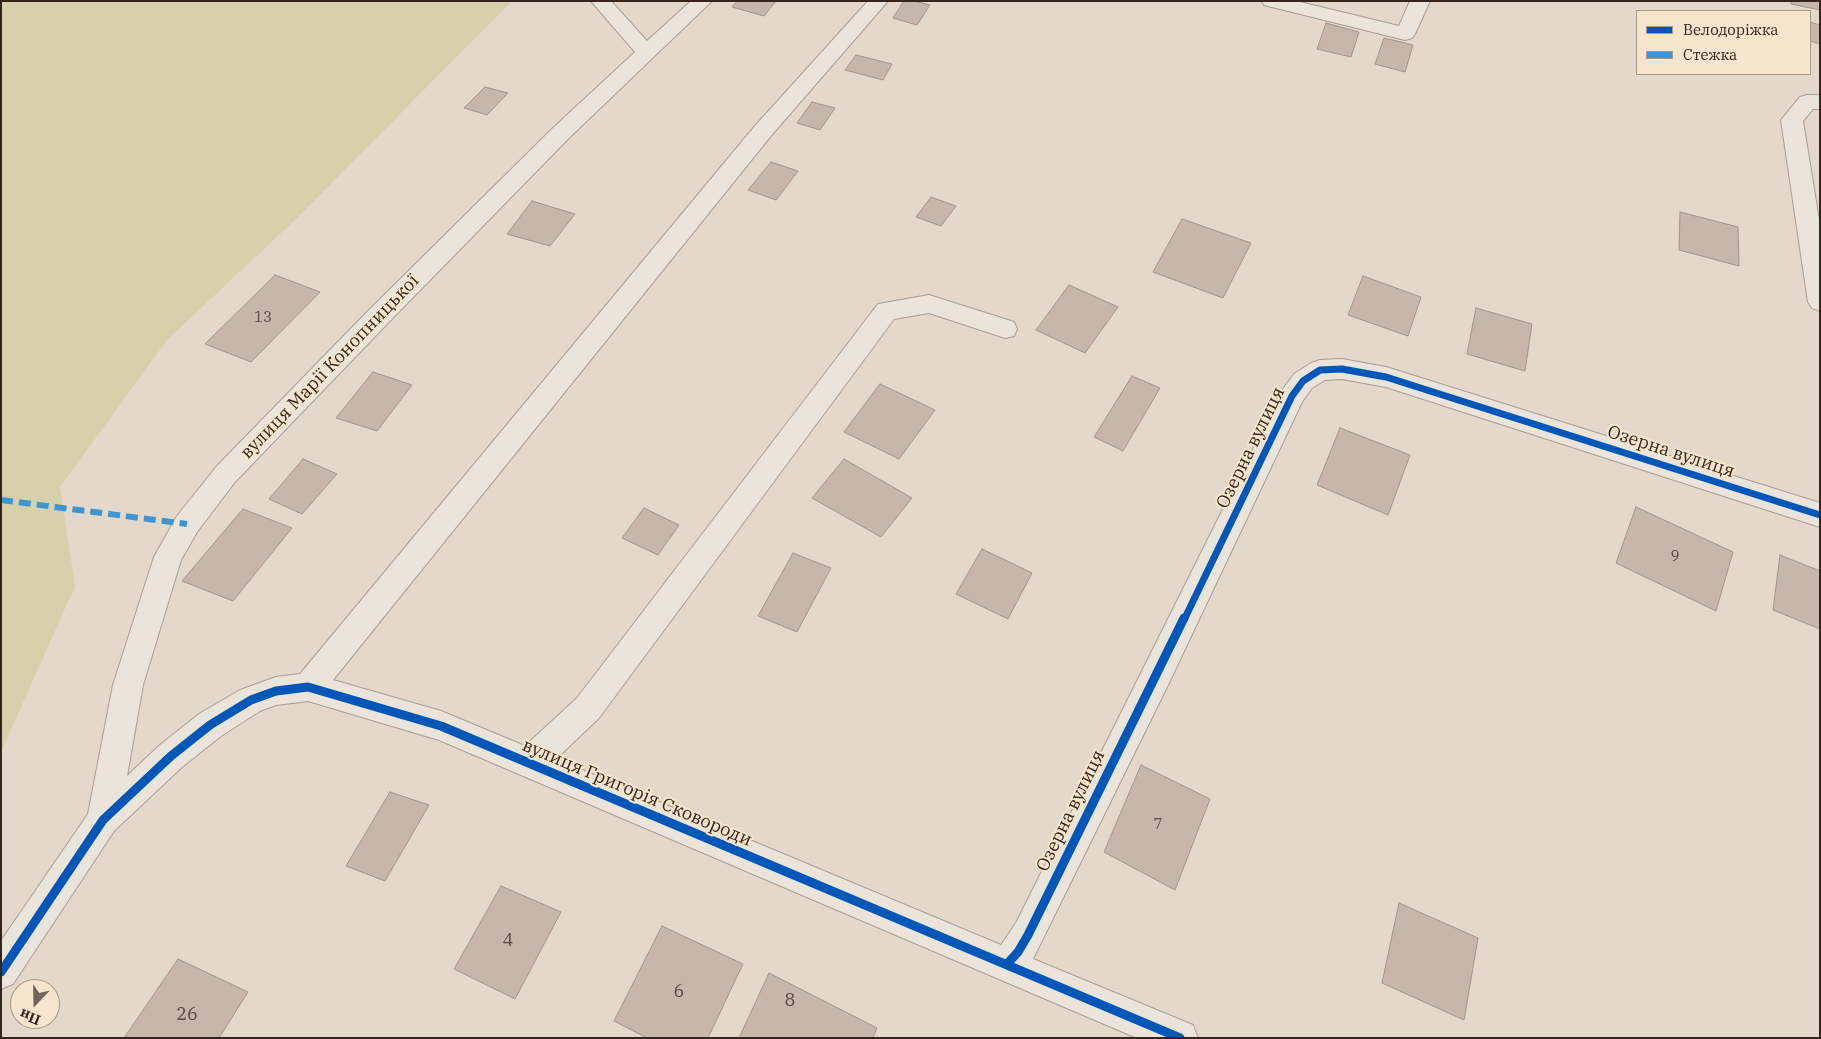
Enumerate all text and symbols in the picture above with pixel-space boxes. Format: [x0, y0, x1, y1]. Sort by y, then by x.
legend [1636, 10, 1811, 75]
text: Велодоріжка [1683, 20, 1779, 39]
text: Стежка [1683, 45, 1737, 64]
street label: вулиця Марії Конопницької [236, 270, 424, 464]
house number: 13 [254, 309, 272, 327]
street label: Озерна вулиця [1212, 384, 1290, 512]
street label: Озерна вулиця [1605, 421, 1737, 483]
house number: 9 [1671, 548, 1679, 566]
street label: вулиця Григорія Сковороди [519, 735, 755, 851]
street label: Озерна вулиця [1032, 747, 1110, 875]
house number: 7 [1154, 816, 1162, 834]
house number: 4 [503, 930, 513, 952]
north arrow [10, 979, 60, 1029]
house number: 6 [674, 981, 684, 1003]
house number: 8 [785, 990, 795, 1012]
house number: 26 [176, 1004, 198, 1026]
text: Пн [17, 1005, 43, 1029]

